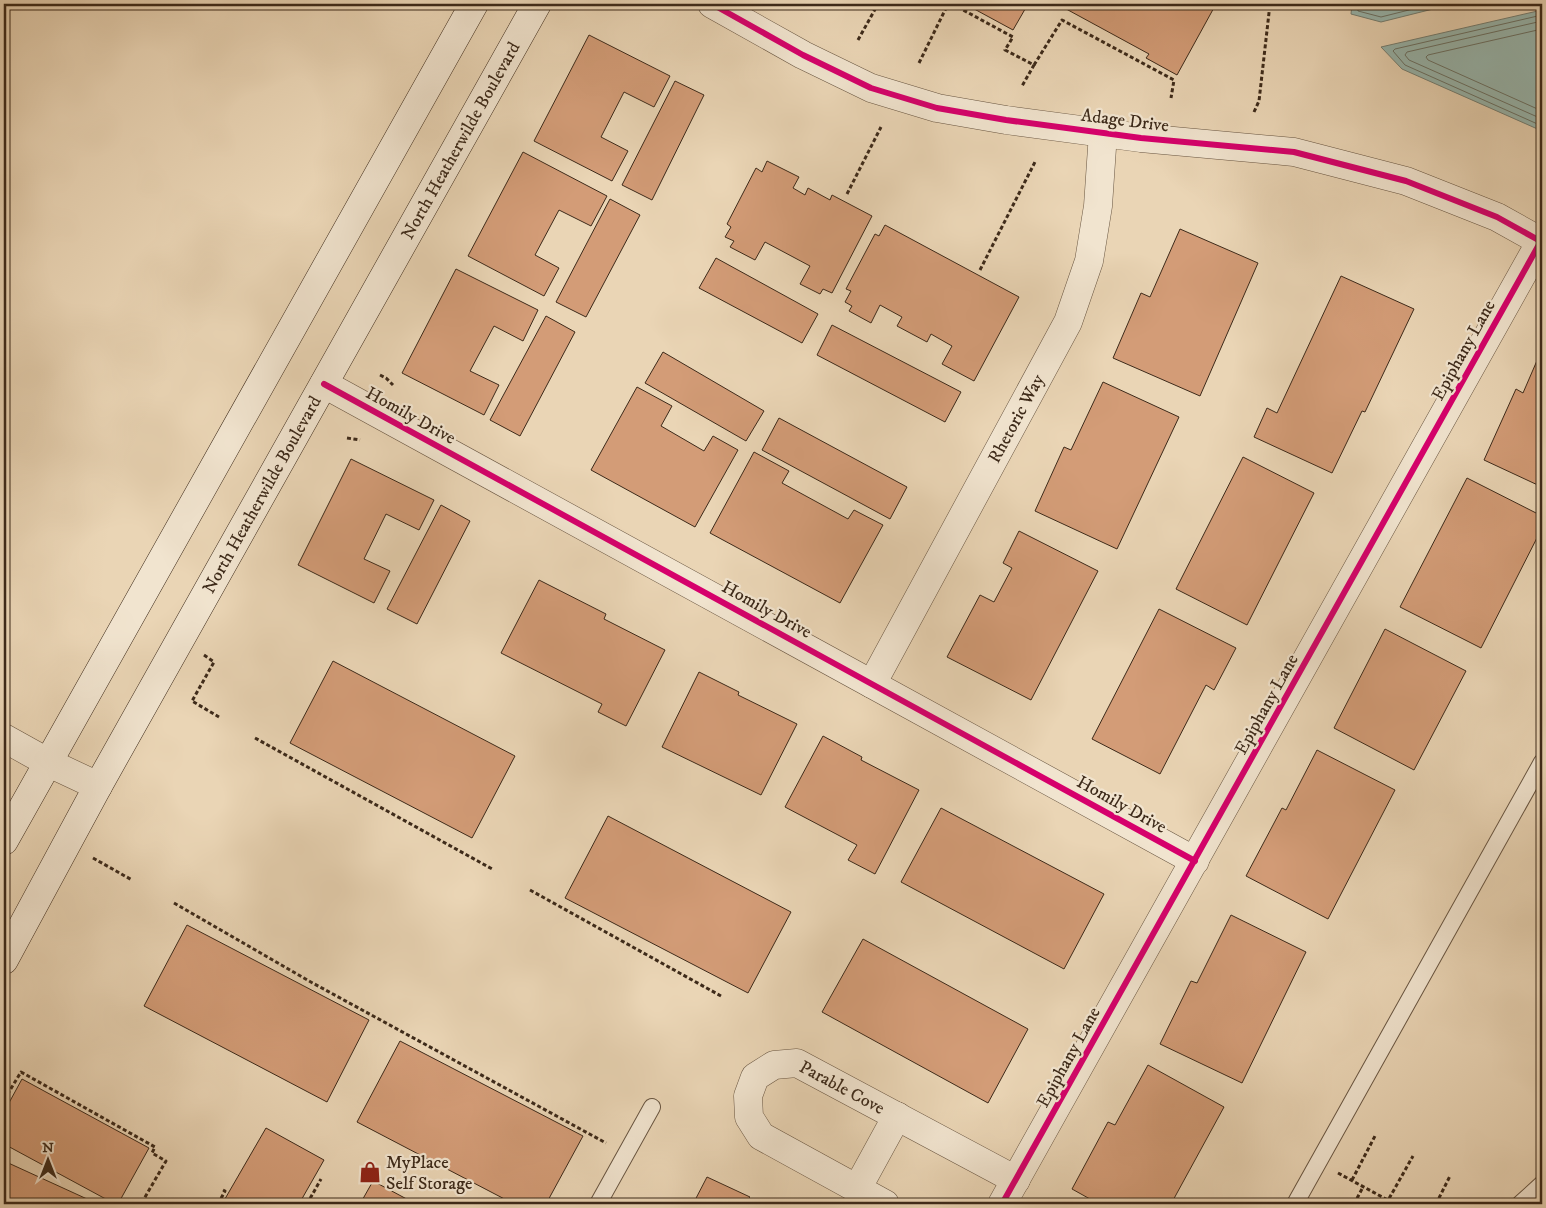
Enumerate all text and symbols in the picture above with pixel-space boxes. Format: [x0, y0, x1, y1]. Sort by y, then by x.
street label: North Heatherwilde Boulevard [397, 38, 525, 244]
street label: Adage Drive [1080, 105, 1170, 137]
street label: Epiphany Lane [1427, 296, 1501, 405]
street label: Rhetoric Way [984, 370, 1050, 467]
street label: Homily Drive [362, 382, 459, 450]
street label: North Heatherwilde Boulevard [198, 392, 327, 598]
street label: Homily Drive [718, 576, 815, 644]
street label: Epiphany Lane [1230, 650, 1304, 759]
street label: Homily Drive [1073, 771, 1170, 839]
street label: Epiphany Lane [1032, 1003, 1106, 1112]
street label: Parable Cove [795, 1056, 888, 1120]
north arrow [22, 1136, 72, 1186]
text: N [42, 1139, 54, 1157]
place label: MyPlace Self Storage [386, 1152, 472, 1195]
shop icon: MyPlace Self Storage [357, 1159, 383, 1185]

